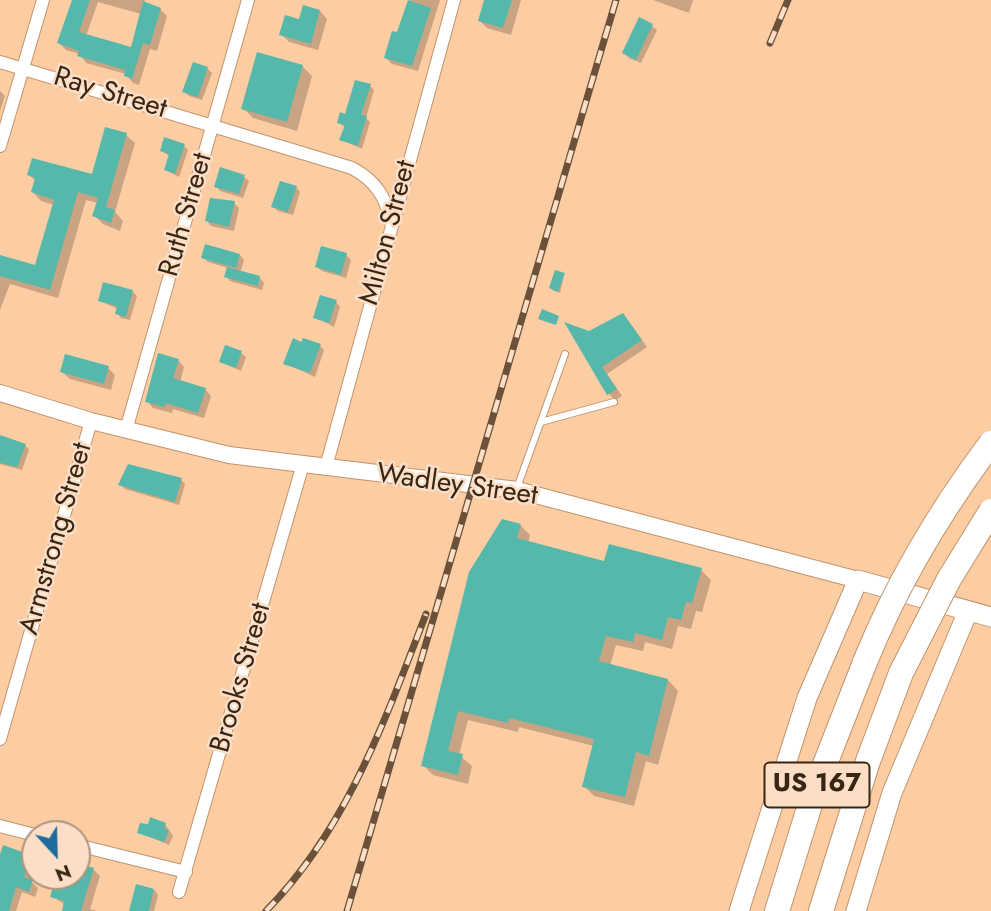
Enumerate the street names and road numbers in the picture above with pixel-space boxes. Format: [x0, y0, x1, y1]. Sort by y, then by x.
street label: Ray Street [49, 61, 171, 127]
street label: Ruth Street [153, 149, 221, 281]
street label: Milton Street [354, 157, 424, 309]
street label: Armstrong Street [14, 439, 100, 639]
street label: Wadley Street [374, 458, 540, 514]
street label: Brooks Street [205, 599, 279, 757]
road number: US 167 [764, 762, 870, 807]

